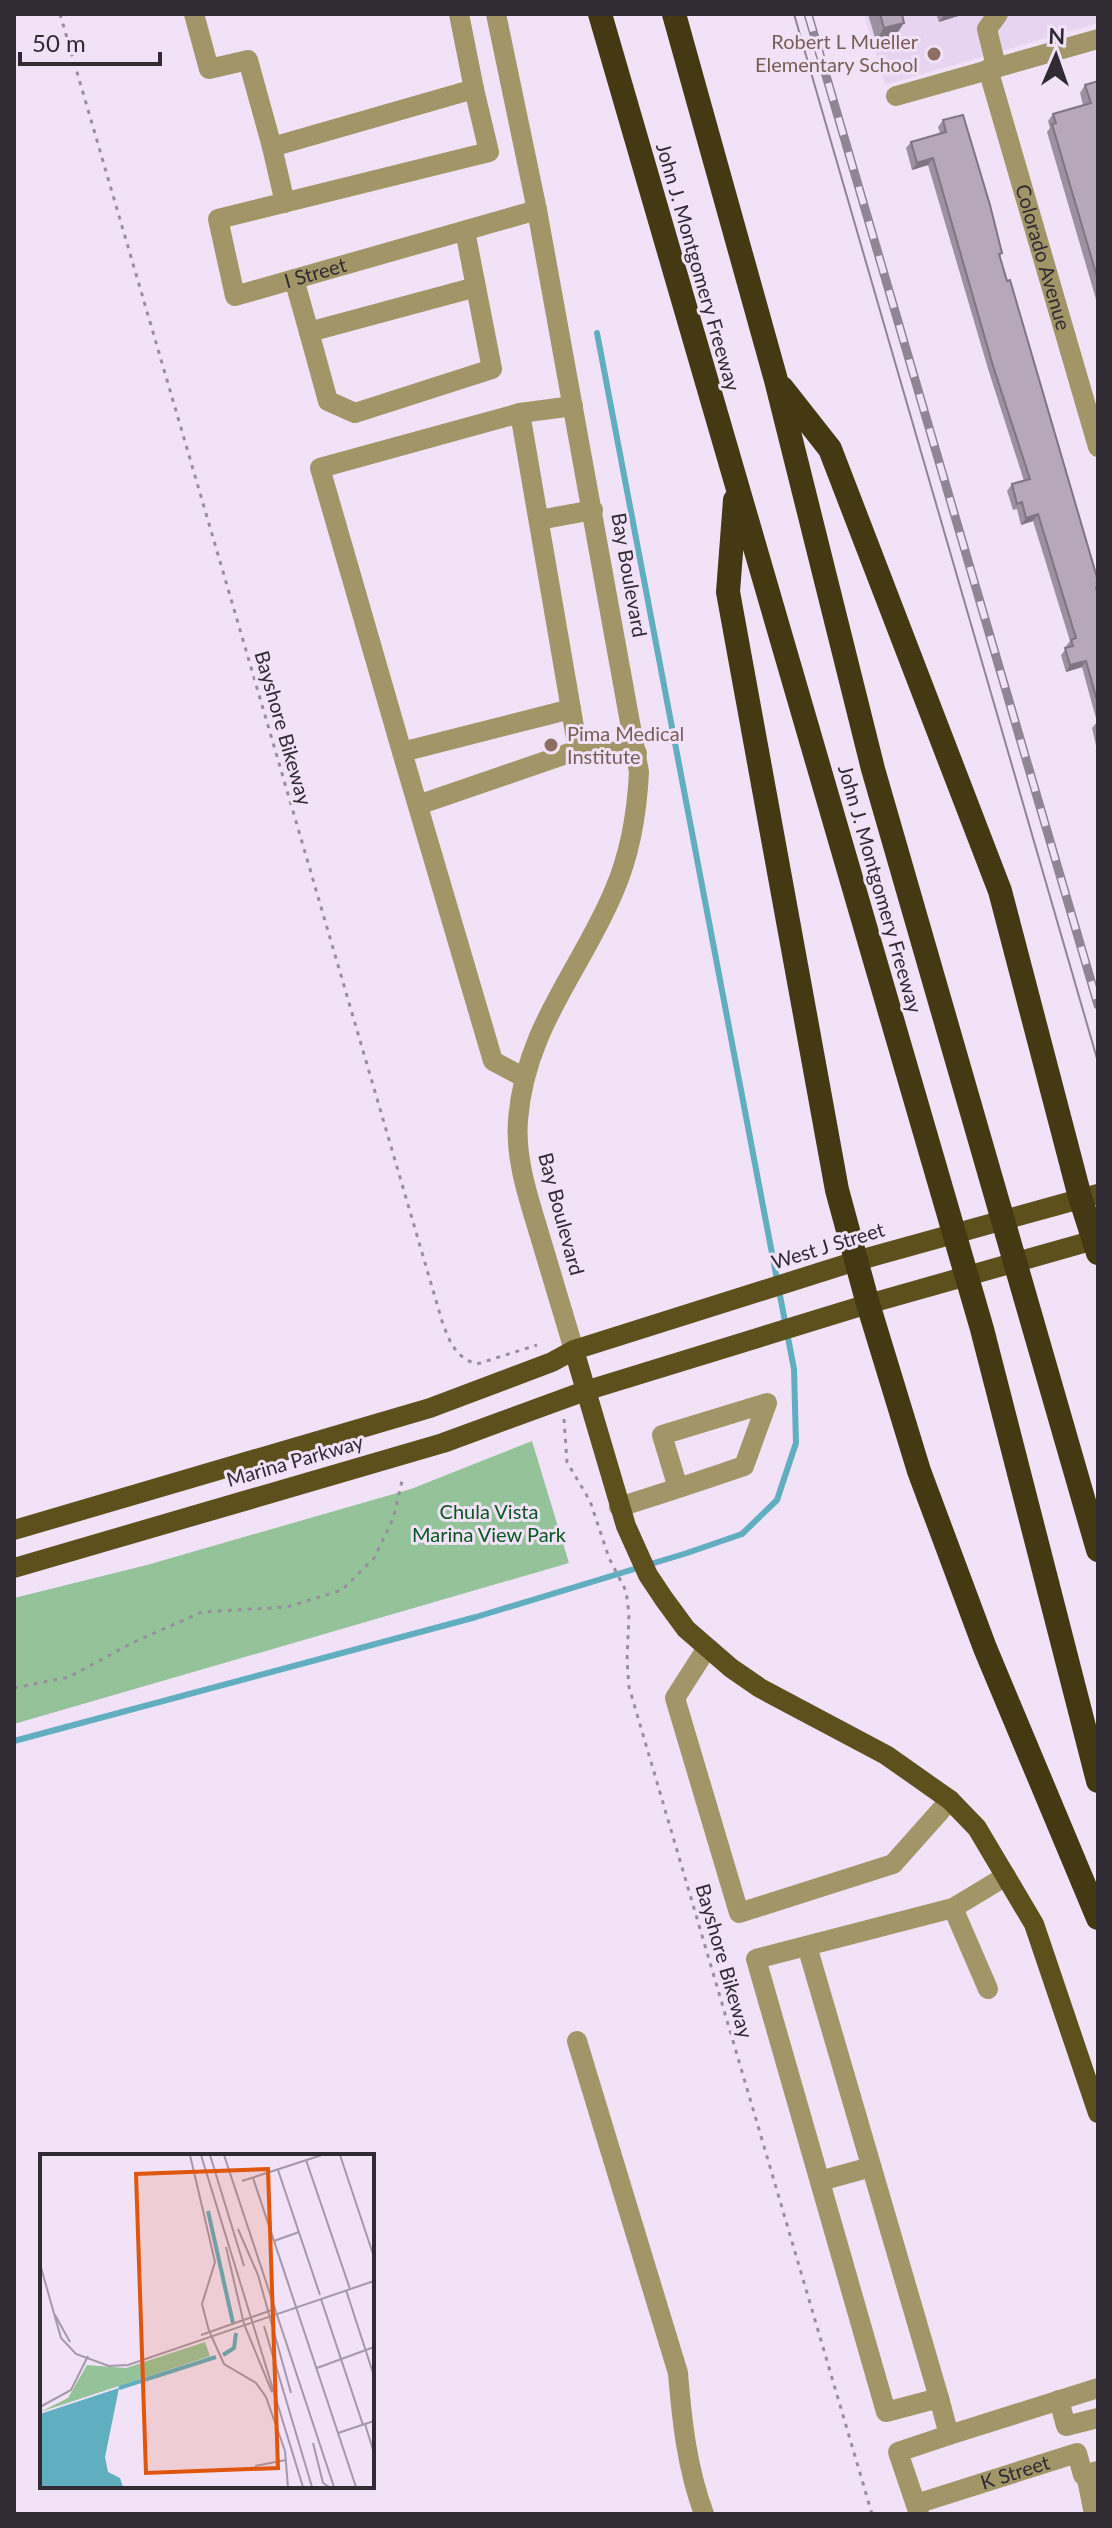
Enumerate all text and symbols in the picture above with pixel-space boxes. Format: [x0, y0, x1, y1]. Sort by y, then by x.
scale bar [20, 16, 160, 66]
north arrow [1016, 16, 1096, 96]
text: N [1048, 22, 1066, 49]
text: 50 m [32, 28, 86, 57]
place label: Robert L Mueller Elementary School [755, 29, 919, 76]
marker: Robert L Mueller Elementary School [925, 45, 943, 63]
street label: John J. Montgomery Freeway [652, 140, 746, 394]
street label: Colorado Avenue [1011, 181, 1076, 333]
street label: I Street [281, 252, 349, 292]
street label: Bay Boulevard [607, 511, 653, 639]
street label: Bayshore Bikeway [250, 648, 318, 808]
place label: Pima Medical Institute [567, 721, 684, 768]
marker: Pima Medical Institute [542, 736, 560, 754]
street label: John J. Montgomery Freeway [834, 762, 928, 1016]
street label: Bay Boulevard [534, 1150, 590, 1278]
street label: West J Street [768, 1217, 887, 1274]
street label: Marina Parkway [224, 1429, 367, 1491]
park label: Chula Vista Marina View Park [412, 1499, 567, 1546]
street label: Bayshore Bikeway [691, 1881, 759, 2041]
inset map [40, 2154, 374, 2488]
street label: K Street [977, 2449, 1052, 2494]

